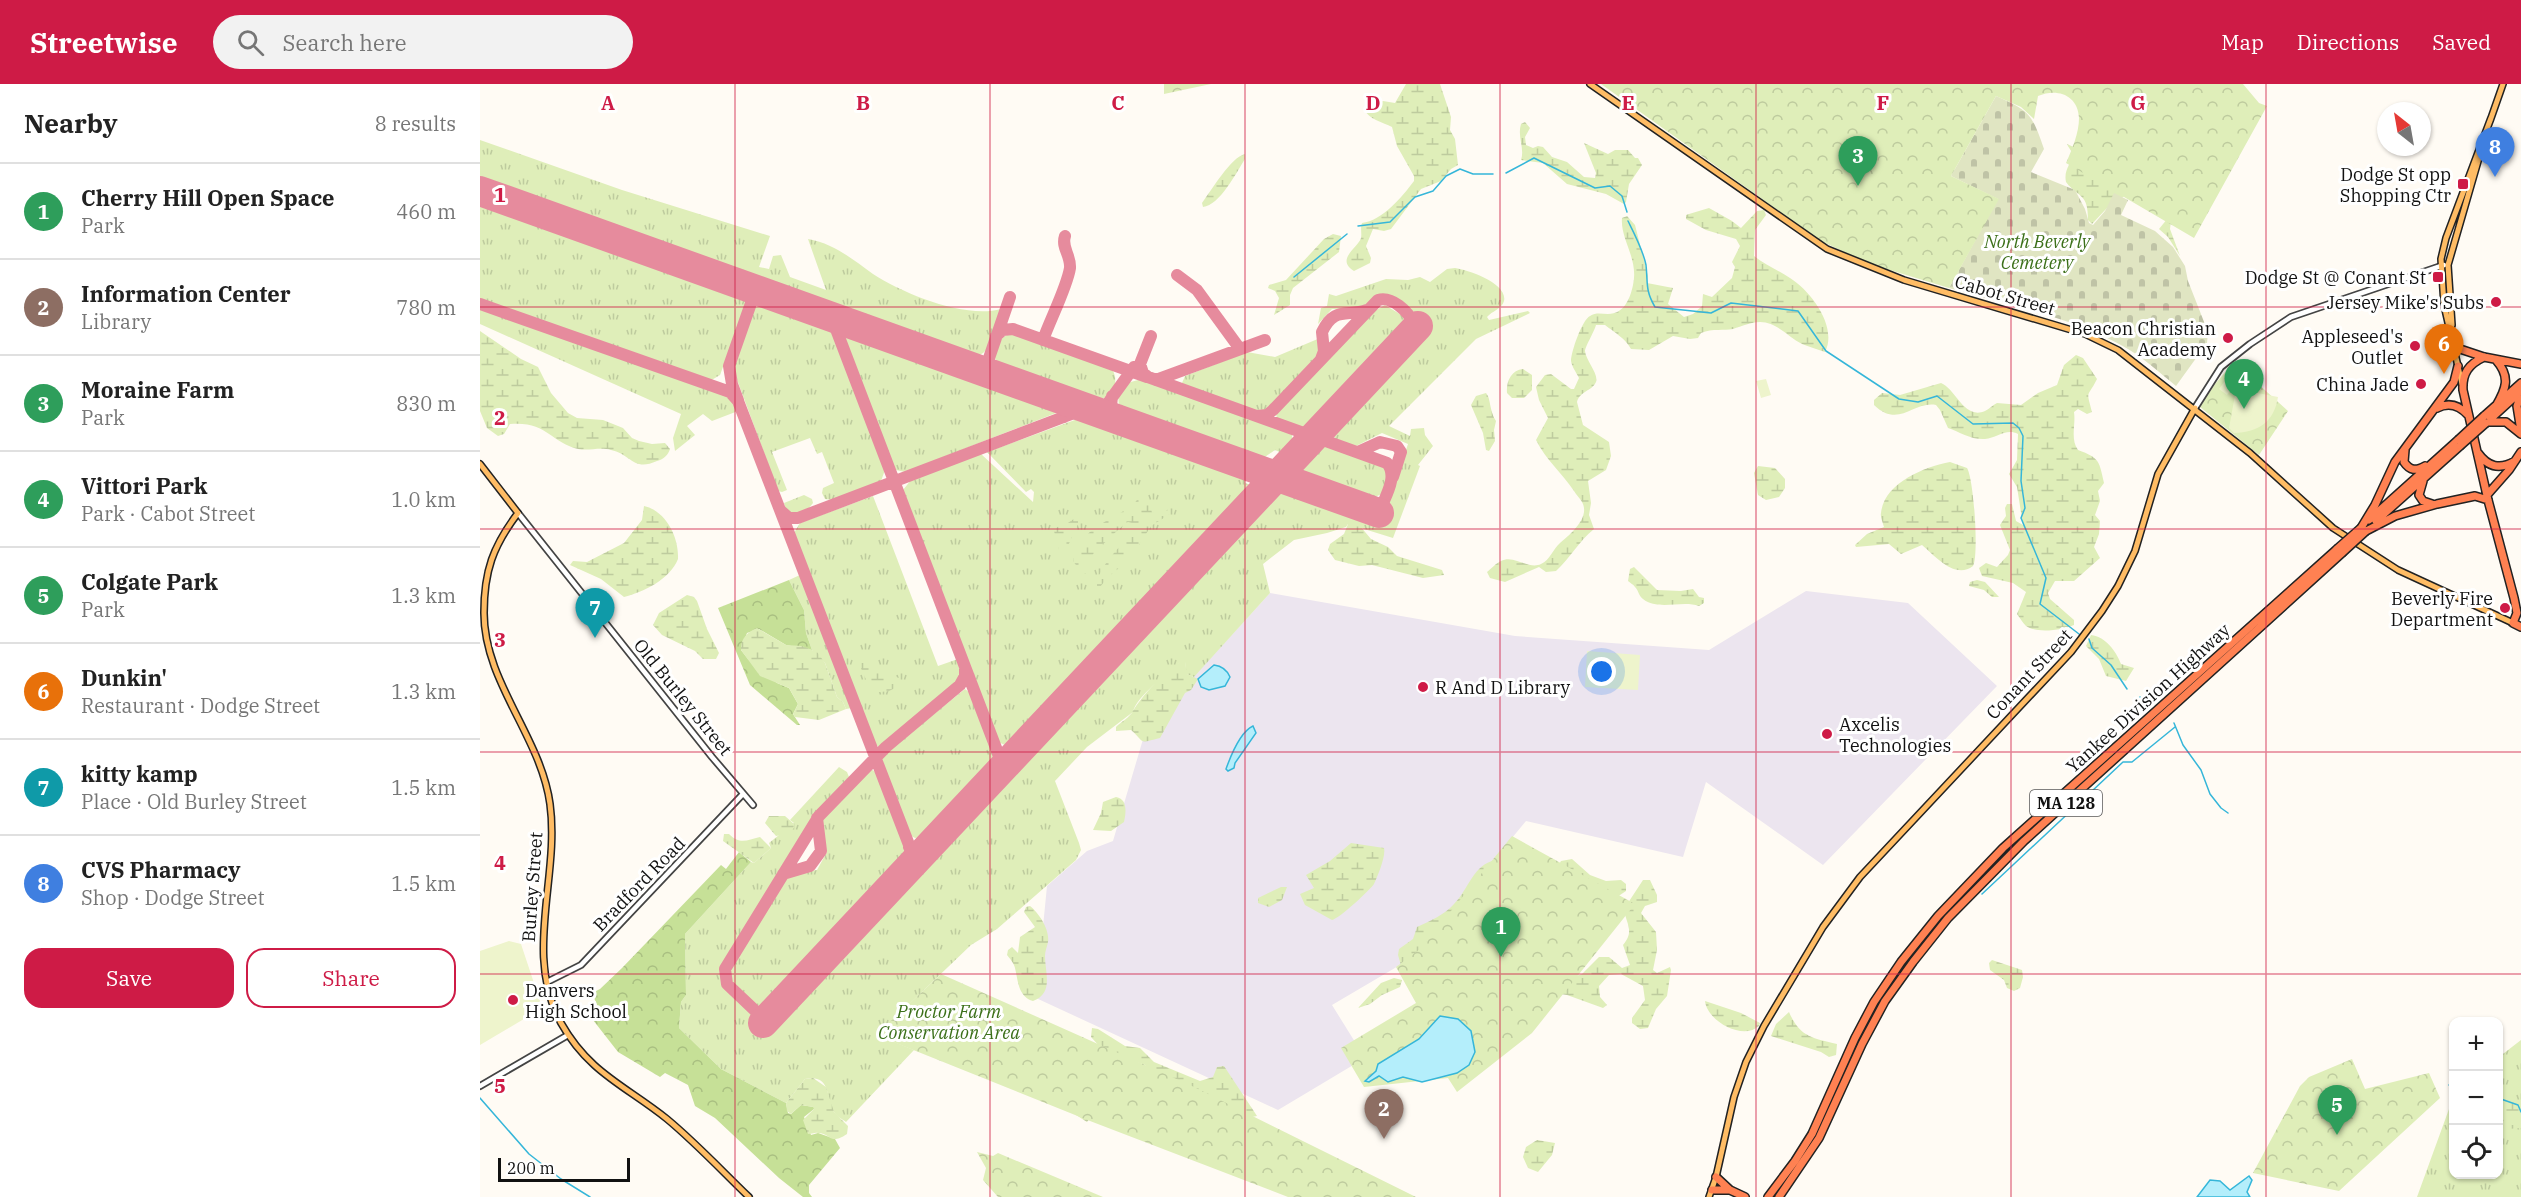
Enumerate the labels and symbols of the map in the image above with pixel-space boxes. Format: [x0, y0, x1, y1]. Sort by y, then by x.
text: A [601, 89, 615, 116]
text: B [856, 89, 870, 116]
text: C [1111, 89, 1125, 116]
text: D [1365, 89, 1381, 116]
text: E [1621, 89, 1635, 116]
text: F [1877, 89, 1889, 116]
text: G [2130, 89, 2146, 116]
north arrow [2377, 102, 2431, 156]
pin: 8 [2476, 128, 2514, 177]
pin: 3 [1838, 136, 1878, 186]
place label: Dodge St opp Shopping Ctr [2340, 163, 2451, 207]
marker: Dodge St opp Shopping Ctr [2456, 177, 2470, 191]
text: 1 [494, 181, 506, 208]
park label: North Beverly Cemetery [1983, 230, 2092, 274]
place label: Dodge St @ Conant St [2245, 266, 2426, 289]
street label: Cabot Street [1952, 270, 2058, 320]
marker: Dodge St @ Conant St [2431, 270, 2445, 284]
place label: Jersey Mike's Subs [2327, 291, 2484, 314]
marker: Jersey Mike's Subs [2489, 295, 2503, 309]
place label: Beacon Christian Academy [2071, 317, 2216, 361]
pin: 6 [2424, 324, 2464, 374]
place label: Appleseed's Outlet [2301, 325, 2403, 369]
marker: Beacon Christian Academy [2221, 331, 2235, 345]
marker: Appleseed's Outlet [2408, 339, 2422, 353]
pin: 4 [2224, 360, 2264, 409]
place label: China Jade [2316, 373, 2409, 396]
marker: China Jade [2414, 377, 2428, 391]
text: 2 [494, 404, 506, 431]
place label: Beverly Fire Department [2390, 587, 2493, 631]
pin: 7 [576, 588, 614, 638]
marker: Beverly Fire Department [2498, 601, 2512, 615]
street label: Yankee Division Highway [2061, 618, 2235, 778]
street label: Conant Street [1981, 624, 2077, 724]
text: 3 [494, 626, 506, 653]
street label: Old Burley Street [629, 634, 737, 760]
your location [1587, 657, 1616, 686]
place label: R And D Library [1435, 676, 1571, 699]
marker: R And D Library [1416, 680, 1430, 694]
place label: Axcelis Technologies [1839, 713, 1951, 757]
marker: Axcelis Technologies [1820, 727, 1834, 741]
road number: MA 128 [2030, 790, 2102, 816]
street label: Burley Street [517, 831, 547, 943]
street label: Bradford Road [588, 832, 690, 936]
text: 4 [494, 849, 506, 876]
pin: 1 [1482, 908, 1520, 957]
place label: Danvers High School [525, 979, 627, 1023]
marker: Danvers High School [506, 993, 520, 1007]
park label: Proctor Farm Conservation Area [878, 1000, 1020, 1044]
text: 5 [494, 1072, 506, 1099]
pin: 5 [2318, 1086, 2356, 1135]
pin: 2 [1364, 1090, 1404, 1139]
scale bar [498, 1155, 630, 1182]

